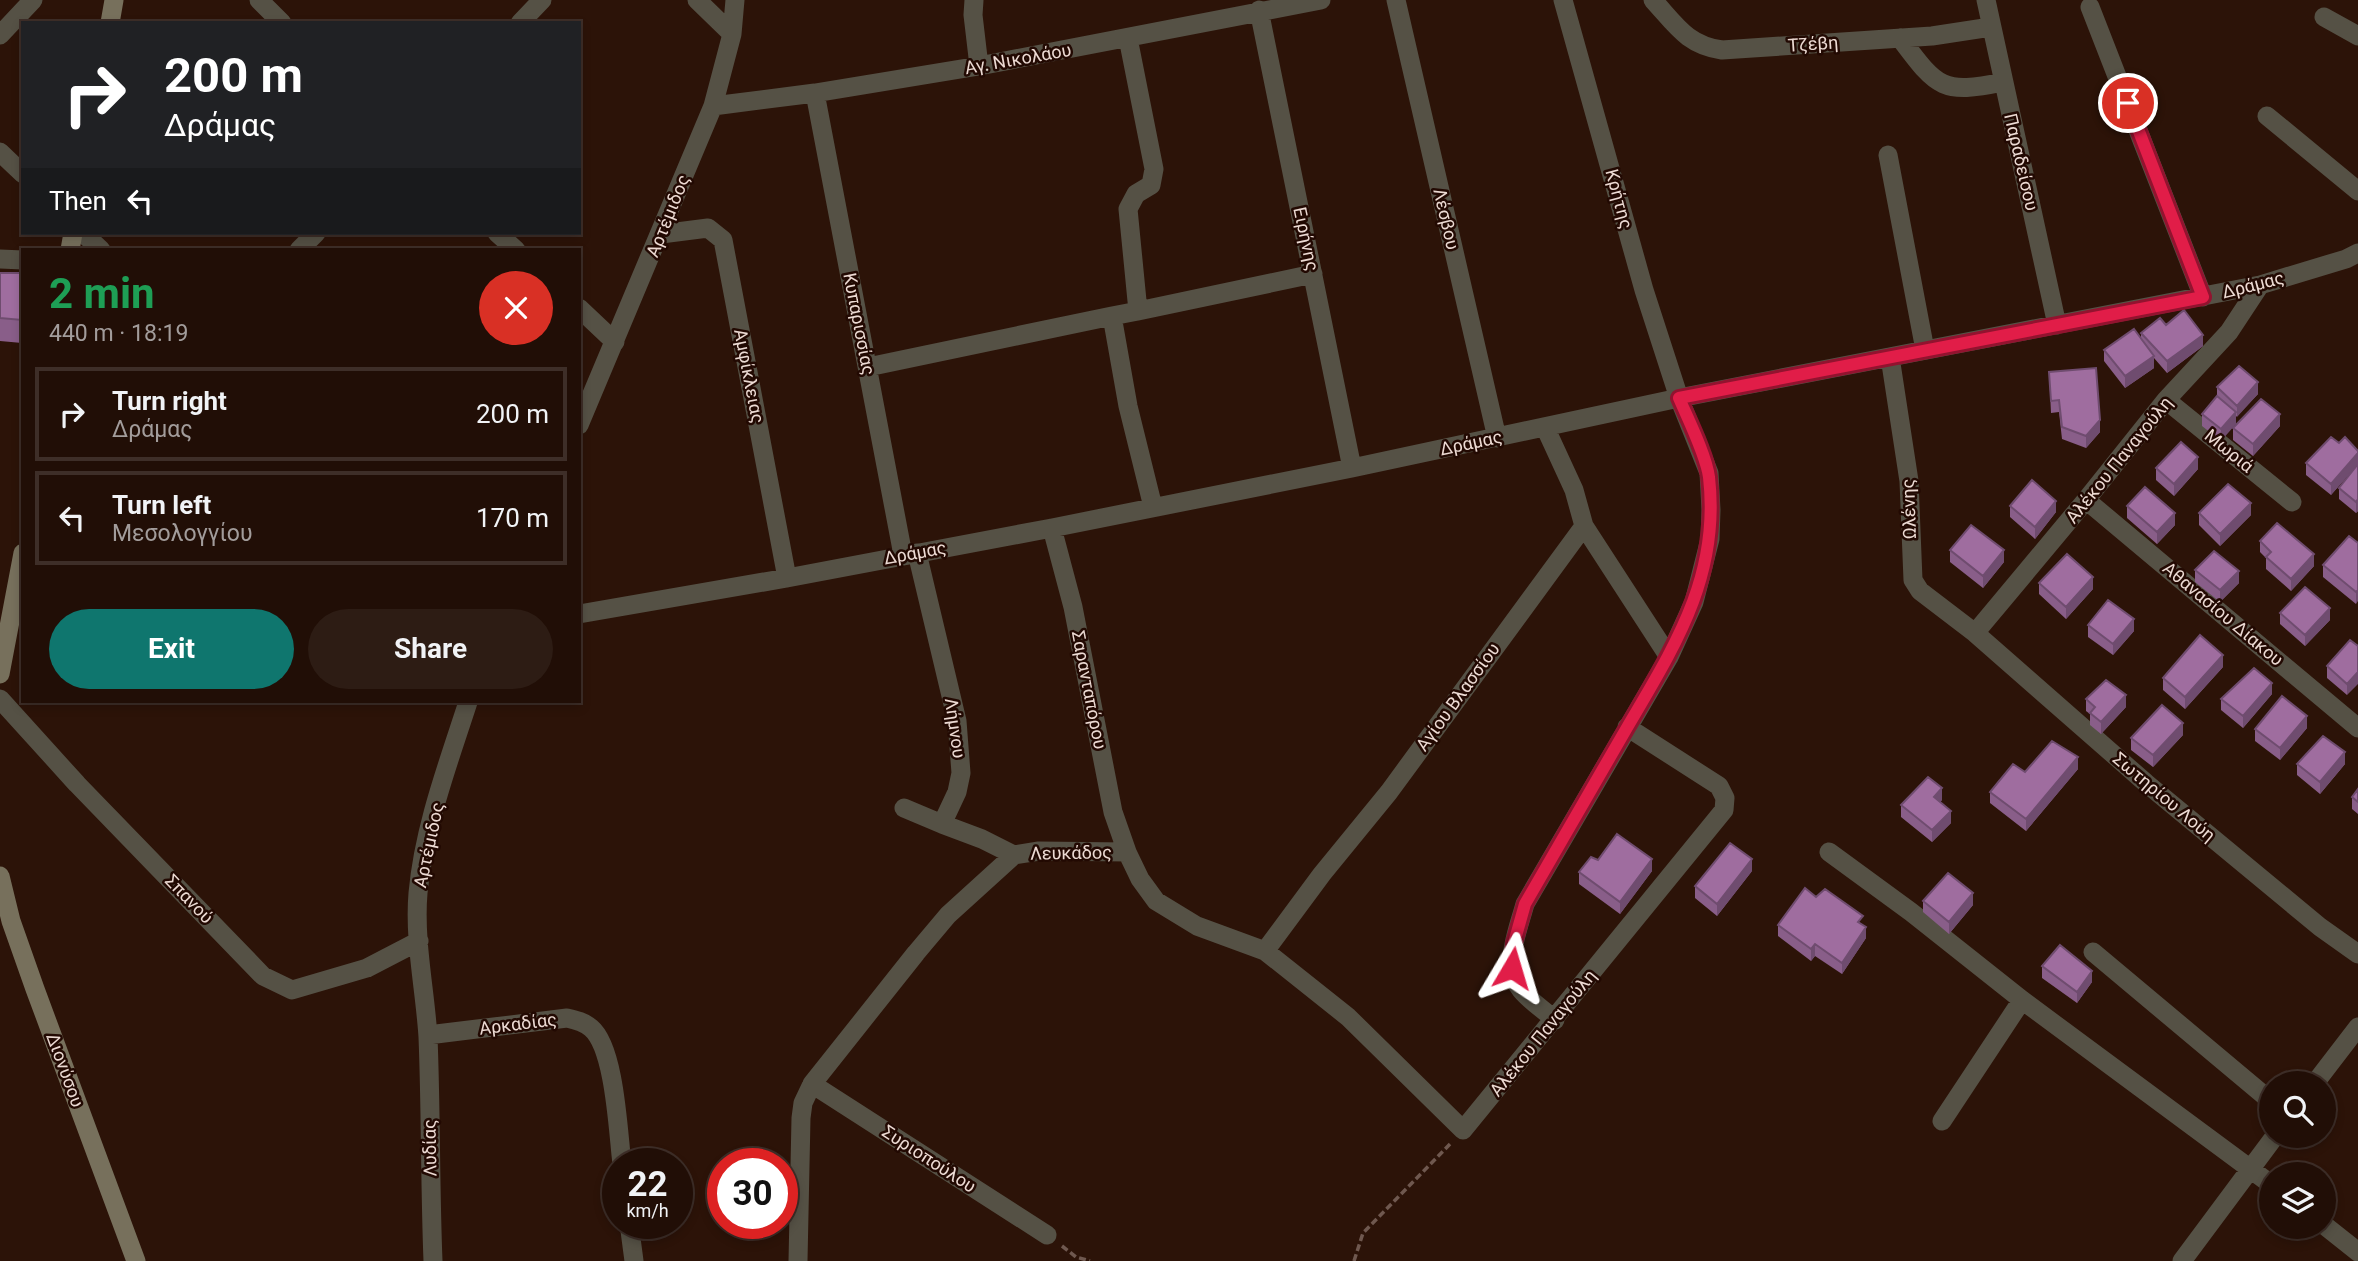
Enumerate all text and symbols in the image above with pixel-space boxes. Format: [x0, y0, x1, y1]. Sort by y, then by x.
street label: Τζέβη [1787, 31, 1839, 56]
street label: Αγ. Νικολάου [963, 39, 1073, 78]
text: 200 m [164, 47, 303, 104]
icon: right [49, 49, 140, 140]
pin [2098, 73, 2158, 133]
icon: arrive [2109, 84, 2147, 122]
text: Δράμας [164, 106, 276, 144]
street label: Παραδείσου [2000, 111, 2043, 213]
street label: Κρήτης [1601, 167, 1638, 231]
street label: Αρτέμιδος [641, 172, 694, 260]
icon: left [121, 182, 159, 220]
text: Then [49, 186, 107, 216]
street label: Λέσβου [1429, 186, 1464, 252]
street label: Ειρήνης [1289, 205, 1324, 273]
street label: Δράμας [2220, 267, 2286, 302]
text: 2 min [49, 269, 155, 318]
button: close [479, 271, 553, 345]
street label: Κυπαρισσίας [839, 271, 880, 377]
text: 440 m · 18:19 [49, 320, 188, 347]
street label: Αμφίκλειας [730, 327, 769, 425]
text: Turn right [112, 386, 227, 416]
street label: Αλέκου Παναγούλη [2061, 392, 2176, 527]
icon: right [53, 395, 91, 433]
text: 200 m [476, 399, 549, 429]
text: Δράμας [112, 416, 193, 443]
street label: Μωριά [2201, 425, 2259, 477]
street label: Δράμας [1438, 426, 1504, 459]
street label: Ωλένης [1897, 479, 1920, 540]
text: Turn left [112, 490, 211, 520]
icon: left [53, 499, 91, 537]
text: 170 m [476, 503, 549, 533]
text: Μεσολογγίου [112, 520, 253, 547]
street label: Δράμας [882, 537, 948, 568]
street label: Αθανασίου Δίακου [2159, 557, 2288, 670]
button: Exit [49, 609, 294, 689]
button: Share [308, 609, 553, 689]
street label: Σαρανταπόρου [1068, 629, 1111, 751]
street label: Αγίου Βλασσίου [1411, 639, 1504, 755]
street label: Λήμνου [941, 696, 970, 760]
street label: Σωτηρίου Λούη [2109, 748, 2220, 846]
street label: Αρτέμιδος [409, 800, 448, 890]
street label: Λευκάδος [1030, 841, 1112, 864]
street label: Σπανού [161, 870, 218, 927]
position arrow [1475, 931, 1549, 1005]
street label: Αλέκου Παναγούλη [1485, 965, 1600, 1100]
street label: Αρκαδίας [478, 1008, 558, 1039]
street label: Διονύσου [42, 1030, 89, 1110]
map controls [2259, 1071, 2336, 1239]
button: search [2259, 1071, 2336, 1148]
street label: Λυδίας [419, 1119, 440, 1177]
street label: Συριοπούλου [879, 1121, 980, 1197]
speed limit sign: 30 [707, 1148, 798, 1239]
button: layers [2259, 1162, 2336, 1239]
text: 22 [627, 1164, 668, 1205]
text: km/h [626, 1200, 669, 1221]

